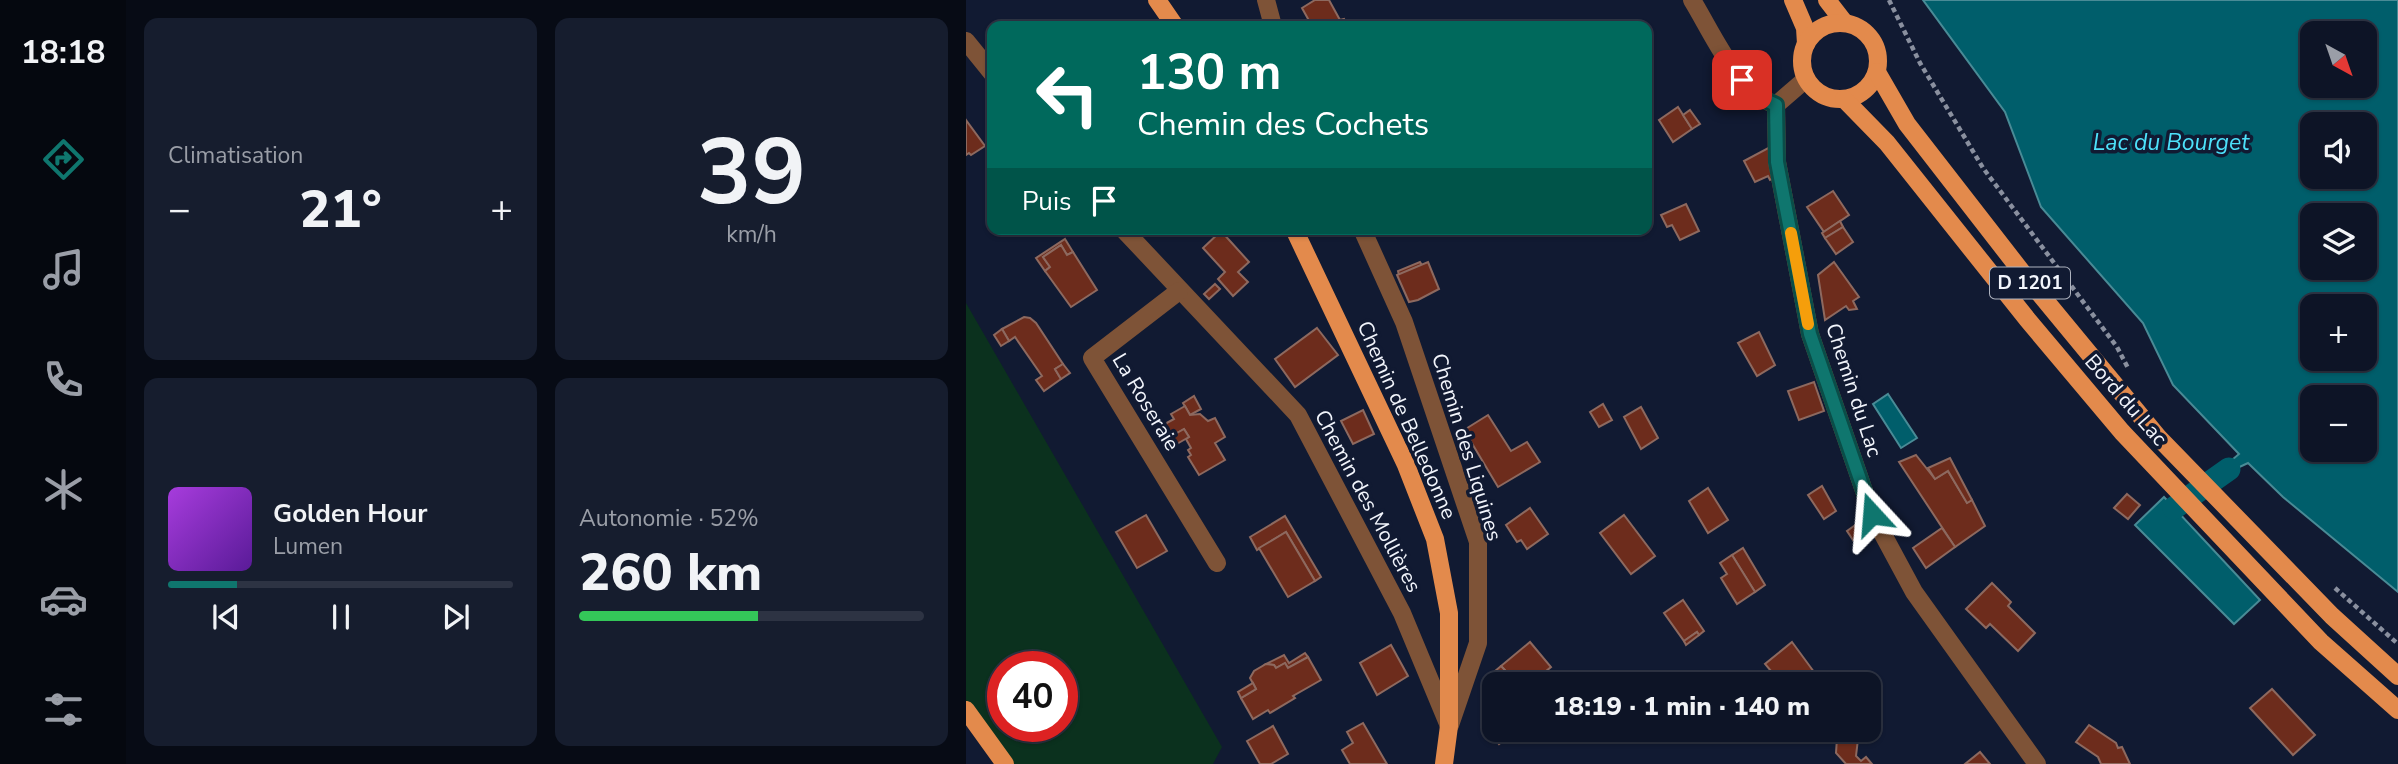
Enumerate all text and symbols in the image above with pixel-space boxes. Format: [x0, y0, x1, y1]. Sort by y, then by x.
north arrow [2300, 21, 2376, 98]
map controls [2300, 21, 2377, 462]
text: 18:18 [21, 31, 105, 74]
text: 130 m [1137, 39, 1281, 106]
icon: left [1022, 49, 1113, 140]
pin [1712, 50, 1772, 110]
icon: arrive [1723, 61, 1761, 99]
text: Chemin des Cochets [1137, 103, 1429, 146]
text: 39 [697, 111, 806, 235]
button: sound [2300, 112, 2377, 189]
water label: Lac du Bourget [2093, 127, 2250, 158]
icon: directions [39, 135, 88, 184]
text: Climatisation [168, 140, 303, 171]
text: 21° [299, 174, 382, 245]
icon: arrive [1085, 182, 1123, 220]
text: − [168, 184, 191, 235]
text: + [490, 184, 513, 235]
text: Puis [1022, 184, 1071, 219]
button: layers [2300, 203, 2377, 280]
text: km/h [726, 219, 777, 250]
icon: music [39, 245, 88, 294]
road number: D 1201 [1990, 268, 2070, 298]
button: + [2300, 294, 2377, 371]
street label: Chemin de Belledonne [1351, 317, 1463, 523]
street label: Chemin du Lac [1819, 320, 1889, 461]
street label: La Roseraie [1106, 348, 1186, 456]
street label: Bord du Lac [2079, 348, 2174, 452]
street label: Chemin des Liquines [1425, 350, 1509, 544]
icon: phone [39, 355, 88, 404]
button: − [2300, 385, 2377, 462]
street label: Chemin des Mollières [1308, 405, 1428, 597]
icon: climate [39, 465, 88, 514]
position arrow [1835, 477, 1909, 551]
text: Golden Hour [273, 496, 428, 531]
text: Autonomie · 52% [579, 503, 759, 534]
text: Lumen [273, 531, 343, 562]
text: 260 km [579, 537, 762, 608]
icon: car [39, 575, 88, 624]
icon: previous [207, 598, 245, 636]
icon: pause [322, 598, 360, 636]
icon: next [437, 598, 475, 636]
speed limit sign: 40 [987, 651, 1078, 742]
icon: filters [39, 685, 88, 734]
text: 18:19 · 1 min · 140 m [1553, 689, 1810, 724]

